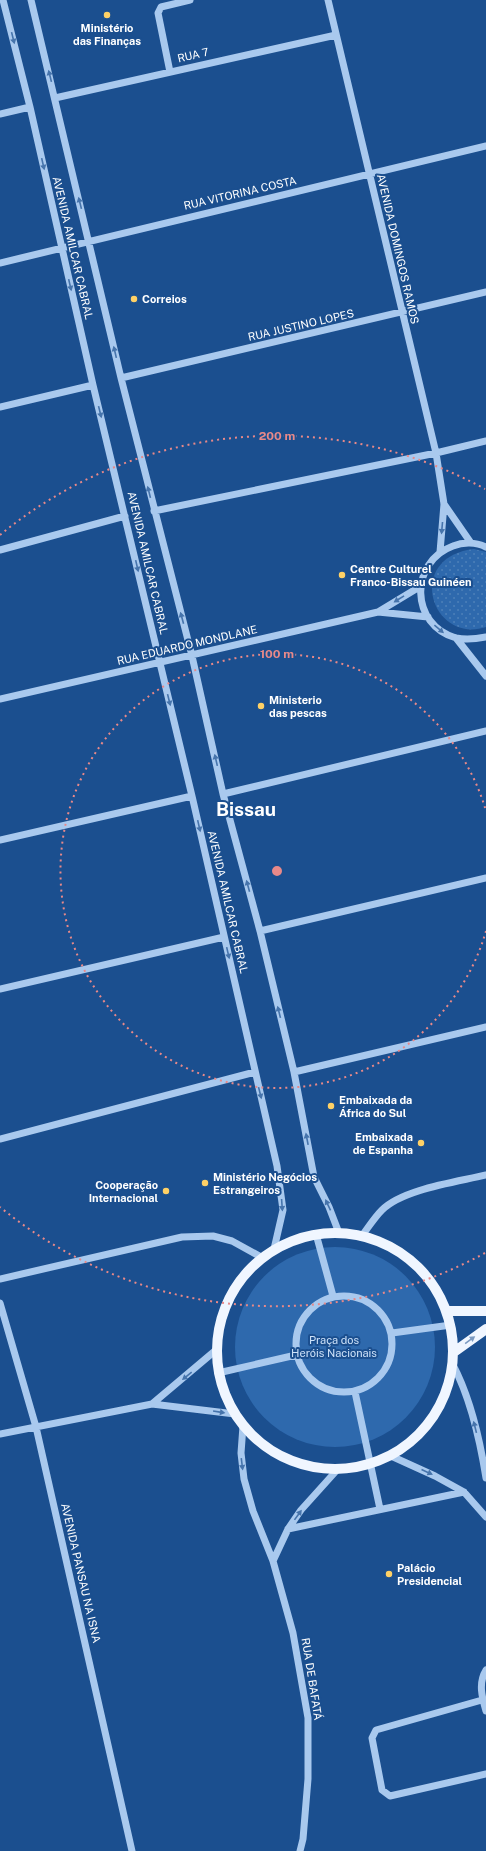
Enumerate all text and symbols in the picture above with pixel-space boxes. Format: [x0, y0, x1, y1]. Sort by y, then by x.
marker: Ministério das Finanças [102, 10, 112, 20]
place label: Ministério das Finanças [73, 22, 141, 48]
one-way arrow [10, 32, 16, 44]
street label: RUA 7 [176, 46, 210, 64]
one-way arrow [46, 70, 52, 82]
one-way arrow [40, 158, 46, 170]
street label: AVENIDA DOMINGOS RAMOS [375, 173, 421, 325]
street label: RUA VITORINA COSTA [182, 174, 298, 212]
street label: AVENIDA AMILCAR CABRAL [51, 175, 95, 321]
one-way arrow [77, 196, 83, 209]
one-way arrow [68, 279, 74, 292]
place label: Correios [142, 293, 187, 305]
marker: Correios [129, 294, 139, 304]
street label: RUA JUSTINO LOPES [247, 307, 355, 343]
one-way arrow [112, 346, 118, 358]
one-way arrow [97, 406, 103, 418]
text: 200 m [259, 429, 295, 443]
one-way arrow [146, 486, 152, 498]
street label: AVENIDA AMILCAR CABRAL [126, 490, 170, 636]
one-way arrow [439, 522, 445, 534]
one-way arrow [134, 560, 140, 572]
place label: Centre Culturel Franco-Bissau Guinéen [350, 563, 472, 588]
marker: Centre Culturel Franco-Bissau Guinéen [337, 570, 347, 580]
one-way arrow [394, 595, 404, 603]
one-way arrow [179, 612, 185, 624]
street label: RUA EDUARDO MONDLANE [116, 623, 259, 667]
one-way arrow [434, 624, 444, 633]
text: 100 m [260, 647, 294, 661]
one-way arrow [166, 693, 172, 706]
place label: Ministerio das pescas [269, 694, 327, 719]
marker: Ministerio das pescas [256, 701, 266, 711]
one-way arrow [212, 753, 218, 766]
district label: Bissau [216, 798, 276, 820]
one-way arrow [197, 820, 203, 832]
street label: AVENIDA AMILCAR CABRAL [206, 829, 250, 975]
centre of rings [270, 864, 284, 878]
one-way arrow [244, 879, 250, 892]
one-way arrow [225, 947, 231, 959]
one-way arrow [276, 1005, 282, 1017]
one-way arrow [257, 1087, 263, 1099]
place label: Embaixada da África do Sul [339, 1094, 412, 1119]
marker: Embaixada da África do Sul [326, 1101, 336, 1111]
place label: Embaixada de Espanha [353, 1131, 413, 1156]
one-way arrow [303, 1133, 309, 1145]
marker: Embaixada de Espanha [416, 1138, 426, 1148]
place label: Ministério Negócios Estrangeiros [213, 1171, 317, 1196]
marker: Ministério Negócios Estrangeiros [200, 1178, 210, 1188]
place label: Cooperação Internacional [89, 1179, 158, 1204]
marker: Cooperação Internacional [161, 1186, 171, 1196]
one-way arrow [324, 1198, 330, 1210]
one-way arrow [279, 1199, 286, 1211]
park label: Praça dos Heróis Nacionais [291, 1334, 377, 1359]
one-way arrow [465, 1336, 475, 1344]
one-way arrow [182, 1371, 192, 1380]
one-way arrow [212, 1409, 225, 1415]
one-way arrow [472, 1420, 478, 1432]
one-way arrow [239, 1458, 245, 1471]
one-way arrow [421, 1469, 432, 1475]
street label: AVENIDA PANSAU NA ISNA [59, 1502, 103, 1644]
one-way arrow [294, 1509, 302, 1520]
place label: Palácio Presidencial [397, 1562, 462, 1587]
marker: Palácio Presidencial [384, 1569, 394, 1579]
street label: RUA DE BAFATÁ [300, 1637, 325, 1721]

